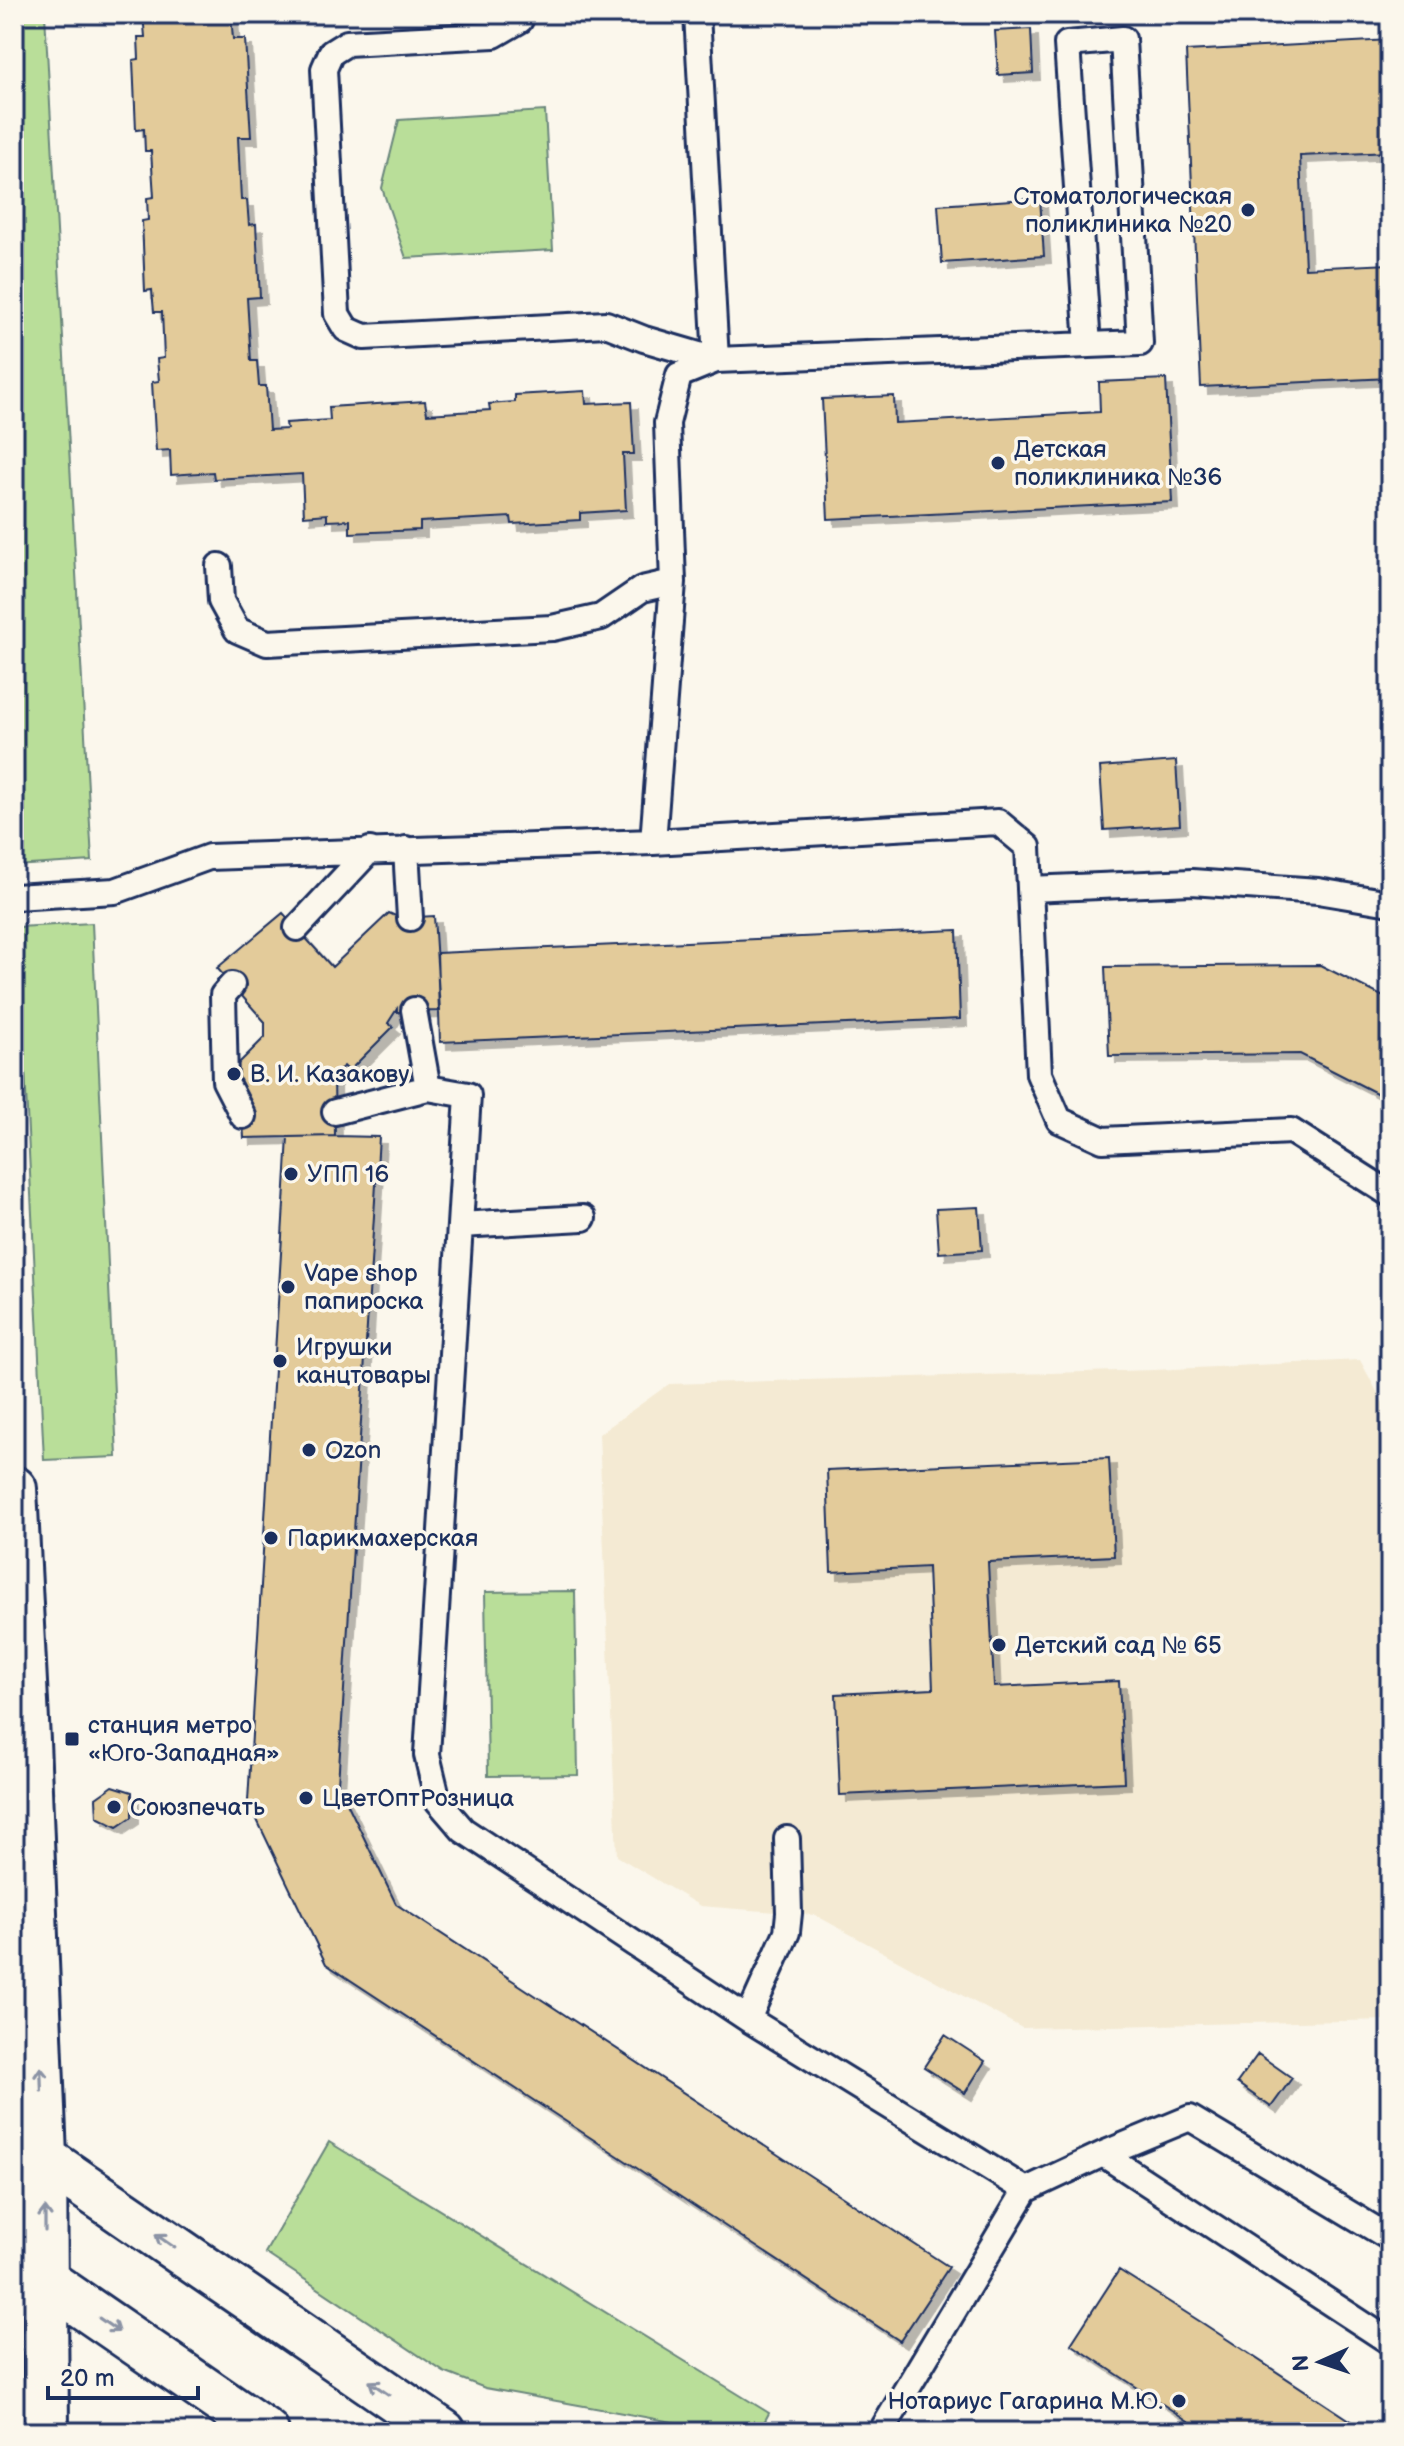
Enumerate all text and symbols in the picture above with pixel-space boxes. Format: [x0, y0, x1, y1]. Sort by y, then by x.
place label: Стоматологическая поликлиника №20 [1013, 182, 1232, 239]
marker: Стоматологическая поликлиника №20 [1239, 201, 1257, 219]
place label: Детская поликлиника №36 [1014, 435, 1222, 492]
marker: Детская поликлиника №36 [989, 454, 1007, 472]
place label: В. И. Казакову [250, 1060, 409, 1089]
marker: В. И. Казакову [225, 1065, 243, 1083]
place label: УПП 16 [307, 1160, 389, 1189]
marker: УПП 16 [282, 1165, 300, 1183]
place label: Vape shop папироска [304, 1259, 424, 1316]
marker: Vape shop папироска [279, 1278, 297, 1296]
place label: Игрушки канцтовары [296, 1333, 431, 1390]
marker: Игрушки канцтовары [271, 1352, 289, 1370]
place label: Ozon [325, 1436, 381, 1465]
marker: Ozon [300, 1441, 318, 1459]
place label: Парикмахерская [287, 1524, 478, 1553]
marker: Парикмахерская [262, 1529, 280, 1547]
place label: Детский сад № 65 [1015, 1631, 1222, 1660]
marker: Детский сад № 65 [990, 1636, 1008, 1654]
place label: станция метро «Юго-Западная» [88, 1711, 280, 1768]
marker: станция метро «Юго-Западная» [63, 1730, 81, 1748]
place label: ЦветОптРозница [322, 1784, 514, 1813]
marker: ЦветОптРозница [297, 1789, 315, 1807]
place label: Союзпечать [130, 1793, 265, 1822]
marker: Союзпечать [105, 1798, 123, 1816]
one-way arrow [34, 2066, 49, 2093]
one-way arrow [37, 2206, 52, 2233]
one-way arrow [154, 2233, 176, 2249]
one-way arrow [97, 2317, 119, 2333]
north arrow [1280, 2322, 1360, 2402]
scale bar [48, 2350, 198, 2400]
text: N [1288, 2354, 1315, 2372]
text: 20 m [60, 2364, 115, 2393]
one-way arrow [368, 2380, 391, 2396]
place label: Нотариус Гагарина М.Ю. [887, 2387, 1163, 2416]
marker: Нотариус Гагарина М.Ю. [1170, 2392, 1188, 2410]

